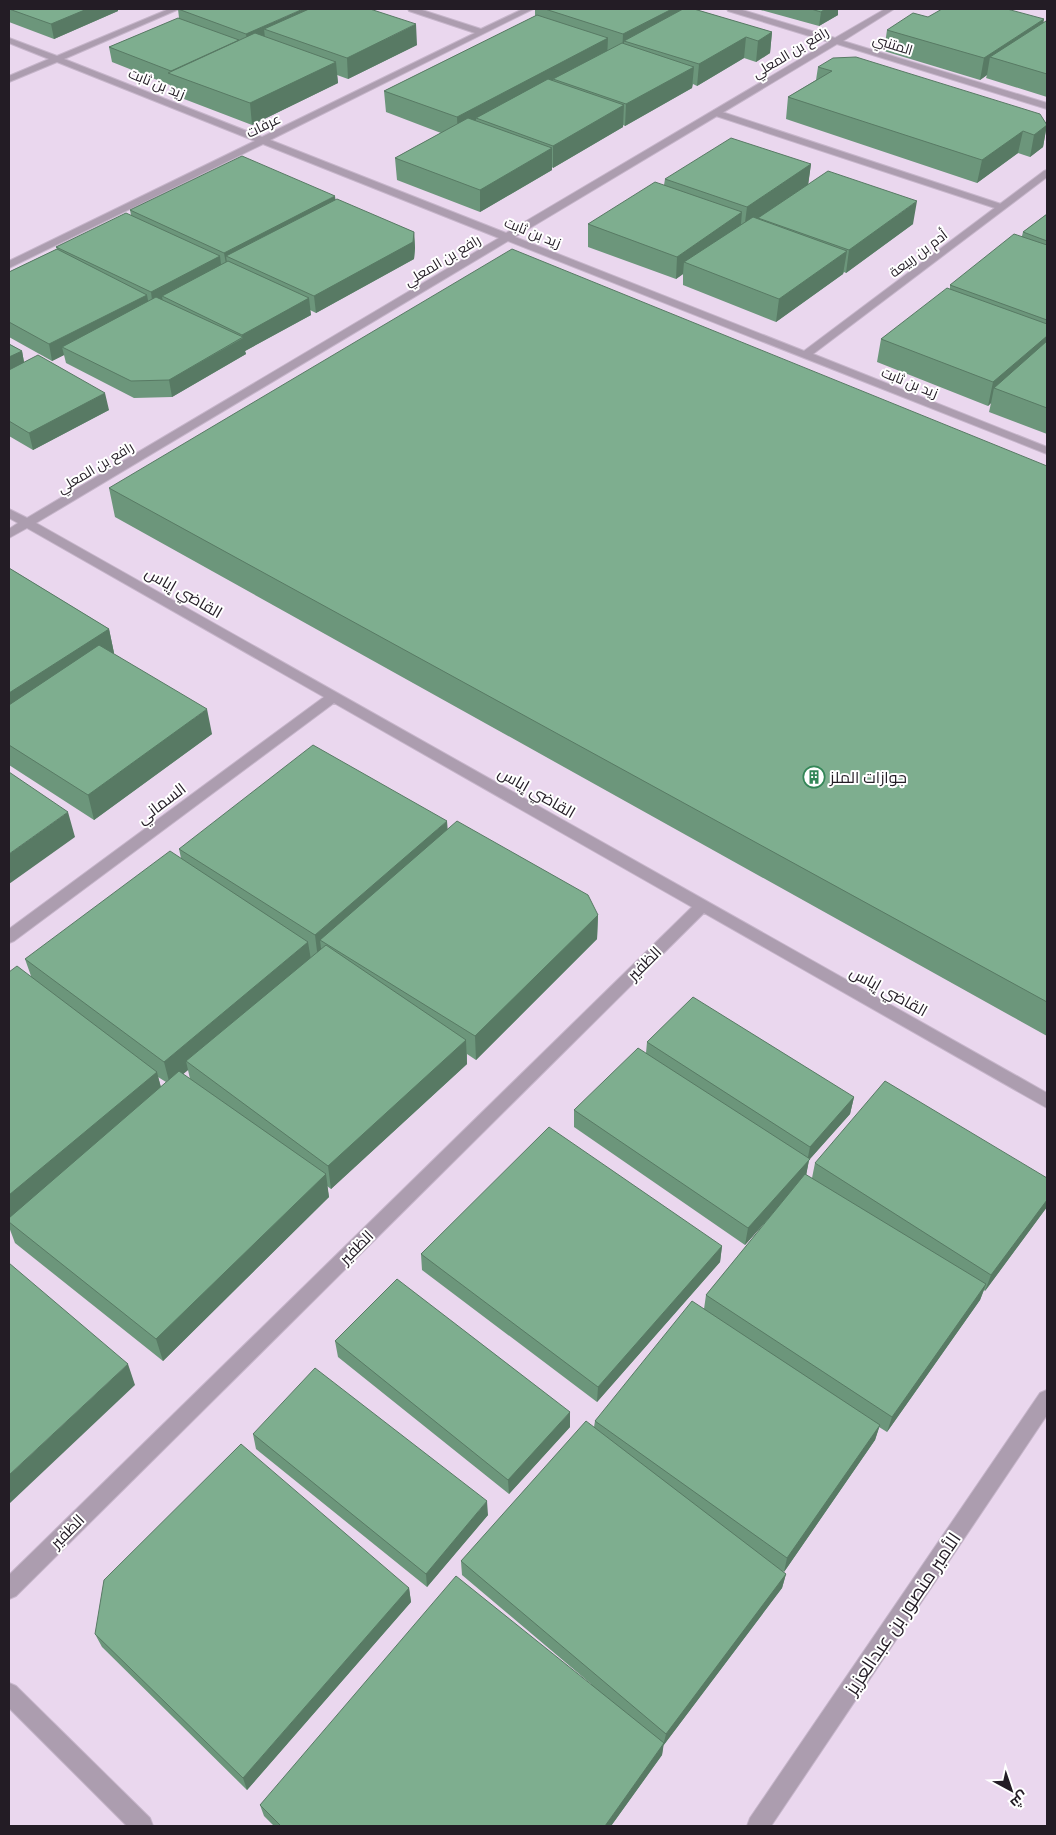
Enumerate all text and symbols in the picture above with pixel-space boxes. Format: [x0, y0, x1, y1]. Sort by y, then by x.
street label: رافع بن المعلي [749, 23, 833, 85]
street label: المتنبي [870, 30, 915, 62]
street label: زيد بن ثابت [126, 64, 188, 102]
street label: عرفات [243, 109, 283, 141]
street label: زيد بن ثابت [502, 213, 564, 251]
street label: أدم بن ربيعة [886, 226, 952, 282]
street label: رافع بن المعلي [401, 231, 485, 293]
street label: زيد بن ثابت [879, 363, 941, 401]
street label: رافع بن المعلي [54, 438, 138, 500]
street label: القاضي إياس [140, 562, 226, 625]
street label: القاضي إياس [493, 762, 579, 825]
building icon: جوازات الملز [802, 765, 826, 789]
place label: جوازات الملز [829, 767, 907, 787]
street label: السماني [132, 778, 192, 831]
street label: الظفير [622, 942, 665, 985]
street label: القاضي إياس [845, 961, 931, 1023]
street label: الظفير [334, 1226, 377, 1269]
street label: الظفير [45, 1510, 88, 1553]
street label: الأمير منصور بن عبدالعزيز [839, 1527, 966, 1700]
north arrow [986, 1765, 1036, 1815]
text: ش [1007, 1787, 1032, 1813]

